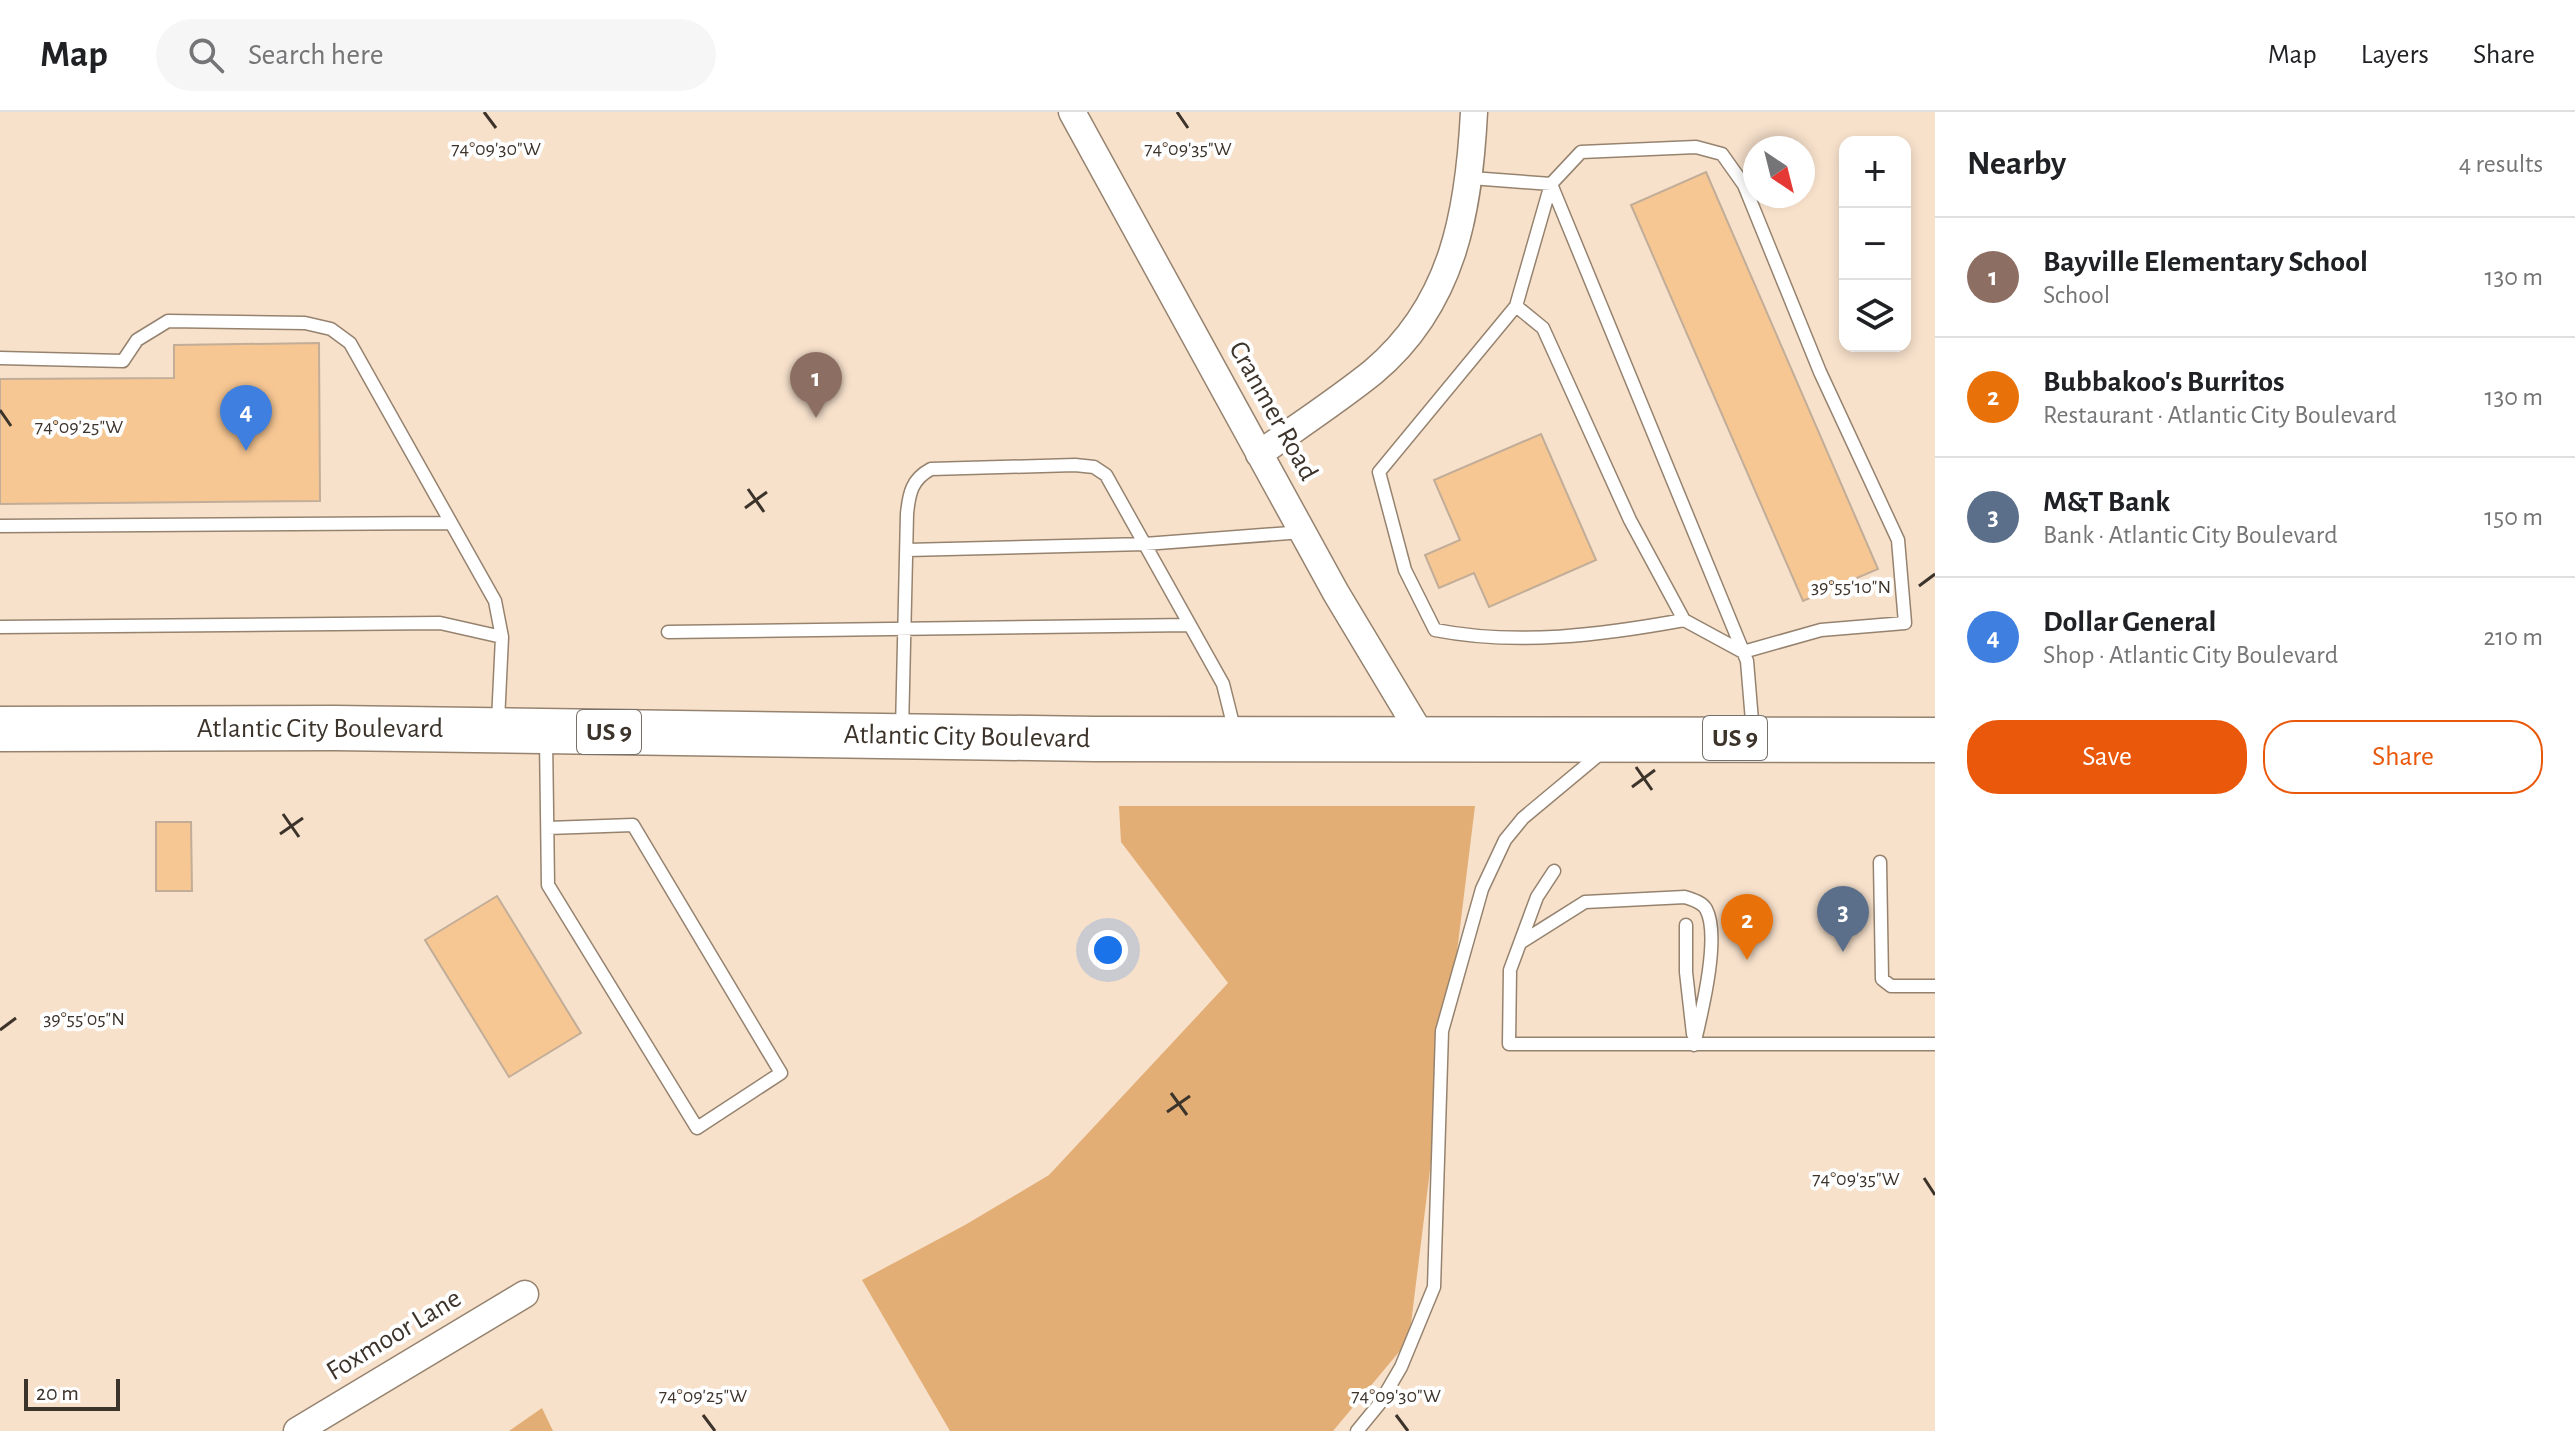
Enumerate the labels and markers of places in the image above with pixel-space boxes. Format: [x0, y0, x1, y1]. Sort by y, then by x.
pin: 1 [790, 352, 842, 418]
pin: 4 [220, 385, 272, 451]
pin: 3 [1817, 886, 1869, 952]
pin: 2 [1721, 894, 1773, 960]

